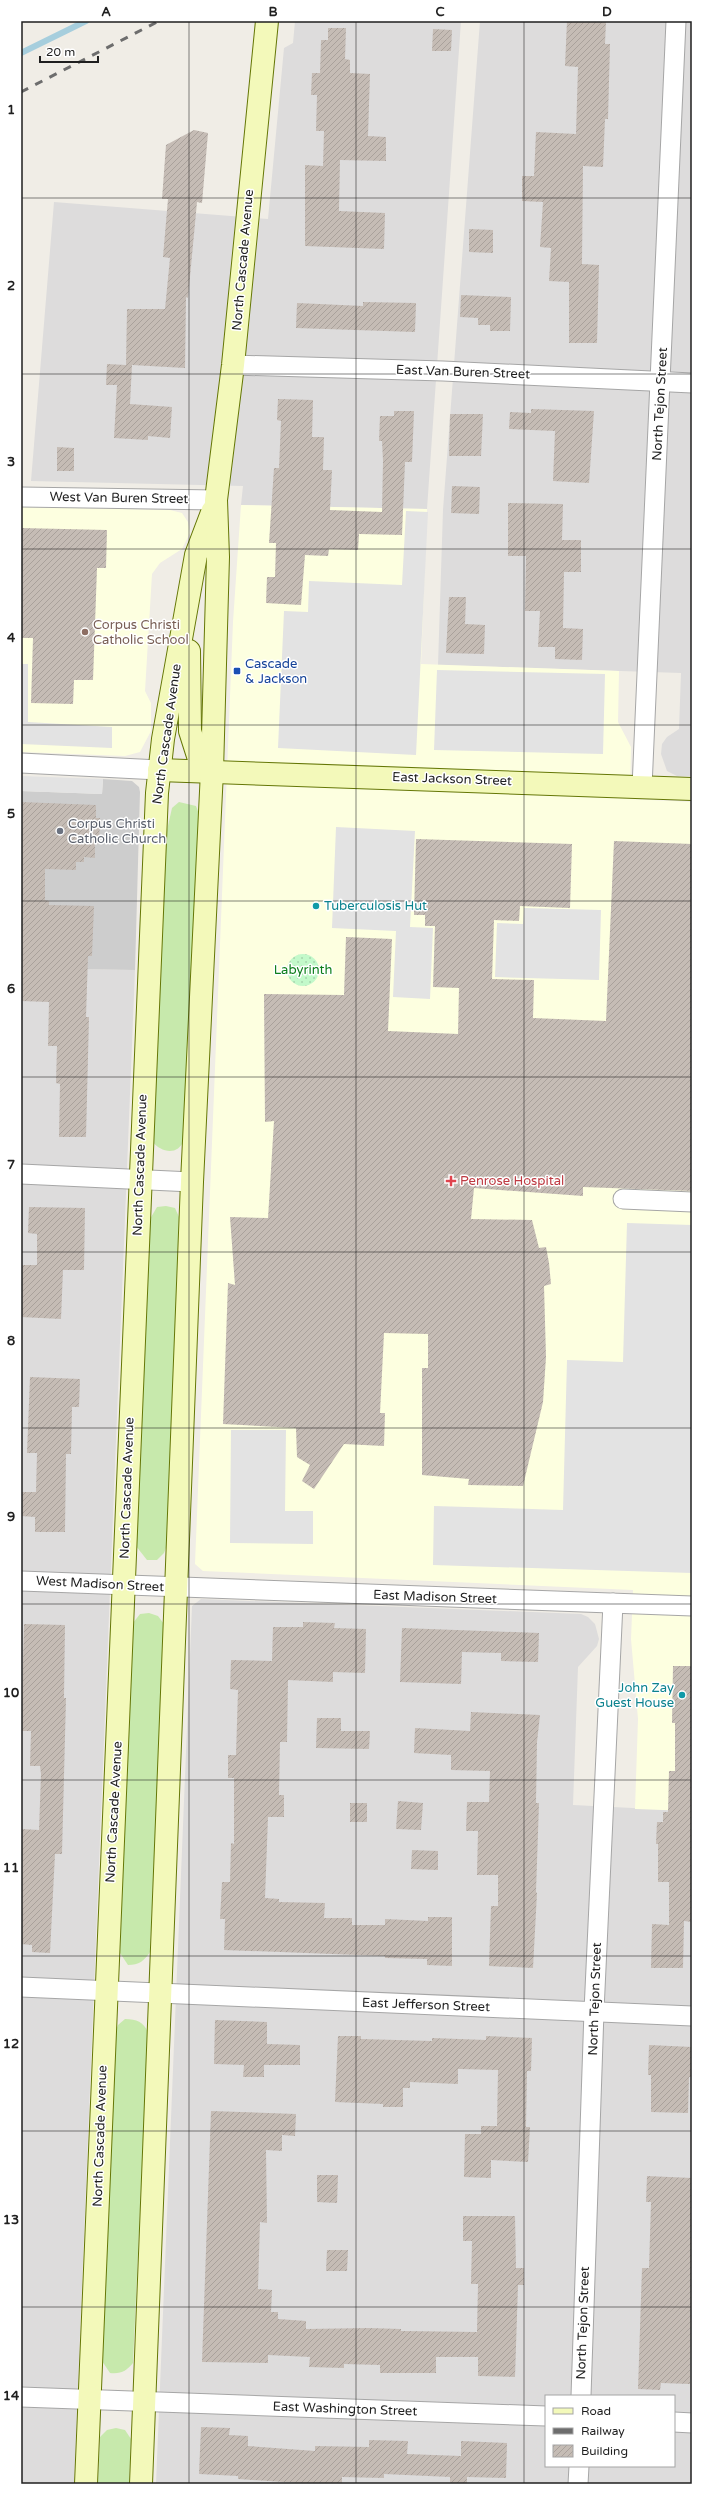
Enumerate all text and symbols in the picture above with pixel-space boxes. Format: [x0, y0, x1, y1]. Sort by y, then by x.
text: A [101, 4, 111, 20]
text: B [268, 4, 278, 20]
text: C [435, 4, 445, 20]
text: D [602, 4, 612, 20]
scale bar [40, 38, 98, 64]
text: 20 m [46, 45, 75, 59]
text: 1 [7, 102, 15, 118]
street label: North Cascade Avenue [229, 189, 257, 331]
text: 2 [7, 278, 15, 294]
street label: North Tejon Street [649, 347, 671, 461]
street label: East Van Buren Street [396, 362, 530, 382]
text: 3 [7, 454, 15, 470]
street label: West Van Buren Street [49, 489, 189, 507]
place label: Corpus Christi Catholic School [93, 617, 189, 648]
marker: Corpus Christi Catholic School [80, 627, 90, 637]
text: 4 [7, 630, 16, 646]
place label: Cascade & Jackson [245, 656, 307, 687]
street label: North Cascade Avenue [149, 663, 185, 805]
marker: Cascade & Jackson [232, 666, 242, 676]
street label: East Jackson Street [392, 769, 512, 789]
text: 5 [7, 806, 15, 822]
place label: Corpus Christi Catholic Church [68, 816, 166, 847]
marker: Corpus Christi Catholic Church [55, 826, 65, 836]
place label: Tuberculosis Hut [324, 898, 427, 914]
marker: Tuberculosis Hut [311, 901, 321, 911]
park label: Labyrinth [274, 962, 332, 978]
text: 6 [7, 981, 15, 997]
street label: North Cascade Avenue [130, 1094, 150, 1236]
text: 7 [7, 1157, 15, 1173]
place label: Penrose Hospital [460, 1173, 564, 1189]
marker: Penrose Hospital [445, 1175, 457, 1187]
text: 8 [7, 1333, 15, 1349]
street label: North Cascade Avenue [117, 1417, 137, 1559]
text: 9 [7, 1509, 15, 1525]
street label: West Madison Street [35, 1573, 165, 1595]
street label: East Madison Street [373, 1587, 497, 1607]
place label: John Zay Guest House [595, 1680, 674, 1711]
text: 10 [3, 1685, 19, 1701]
marker: John Zay Guest House [677, 1690, 687, 1700]
street label: North Cascade Avenue [102, 1741, 126, 1883]
text: 11 [3, 1860, 19, 1876]
street label: North Tejon Street [585, 1942, 605, 2056]
street label: East Jefferson Street [362, 1995, 490, 2015]
text: 12 [3, 2036, 19, 2052]
street label: North Cascade Avenue [90, 2065, 110, 2207]
text: 13 [3, 2212, 19, 2228]
street label: North Tejon Street [573, 2266, 593, 2380]
text: 14 [3, 2388, 20, 2404]
legend [545, 2395, 675, 2467]
street label: East Washington Street [272, 2398, 418, 2420]
text: Road [581, 2404, 611, 2418]
text: Railway [581, 2424, 625, 2438]
text: Building [581, 2444, 628, 2458]

